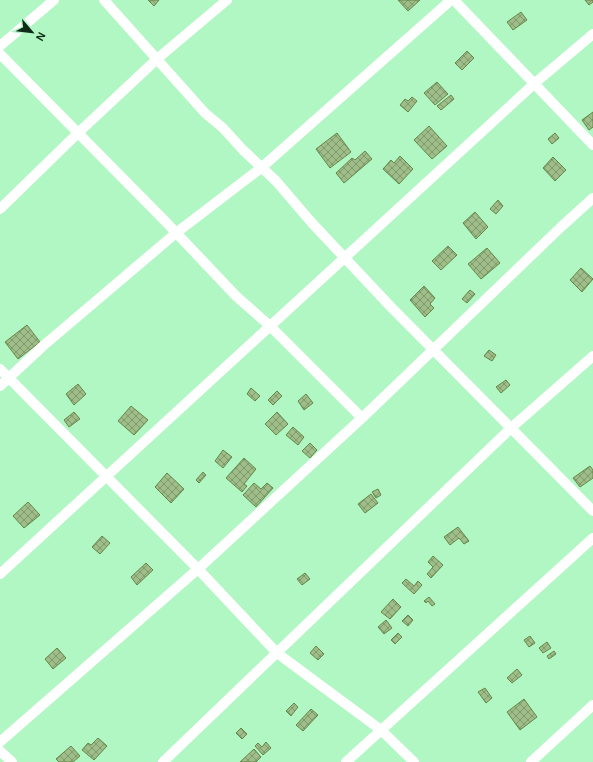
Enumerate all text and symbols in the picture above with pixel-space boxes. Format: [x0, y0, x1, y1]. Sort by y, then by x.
north arrow [12, 12, 52, 52]
text: N [34, 30, 48, 43]

